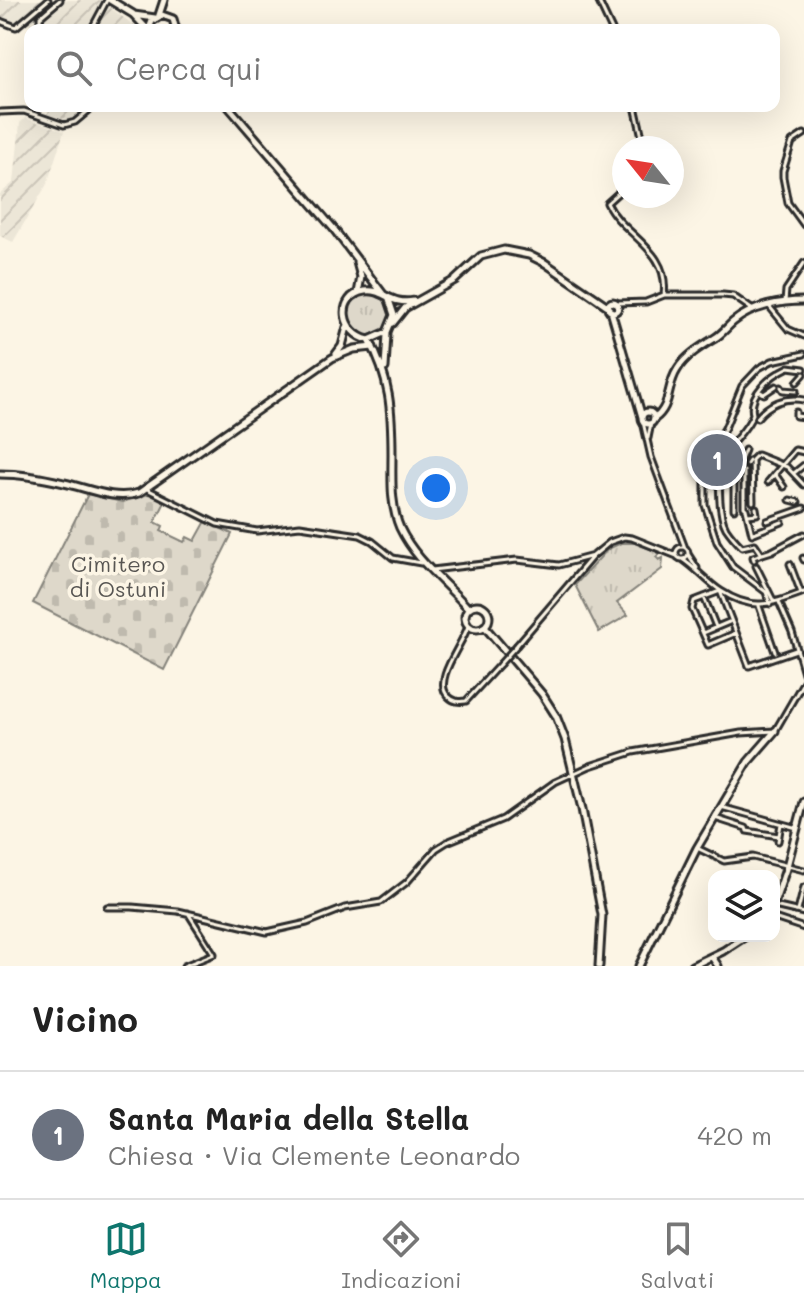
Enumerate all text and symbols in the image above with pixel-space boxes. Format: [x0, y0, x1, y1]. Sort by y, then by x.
search box [24, 24, 780, 112]
icon: search [52, 46, 96, 90]
text: Cerca qui [116, 48, 262, 88]
north arrow [612, 136, 684, 208]
pin: 1 [691, 430, 743, 490]
your location [416, 468, 456, 508]
park label: Cimitero di Ostuni [70, 549, 166, 603]
map controls [708, 870, 780, 942]
button: layers [708, 870, 780, 942]
text: Vicino [32, 996, 138, 1041]
text: Santa Maria della Stella [108, 1098, 470, 1138]
text: 1 [52, 1118, 64, 1152]
text: 420 m [697, 1118, 772, 1152]
text: Chiesa · Via Clemente Leonardo [108, 1138, 520, 1172]
tab: Mappa [90, 1217, 162, 1294]
tab: Indicazioni [341, 1217, 461, 1294]
tab: Salvati [641, 1217, 714, 1294]

